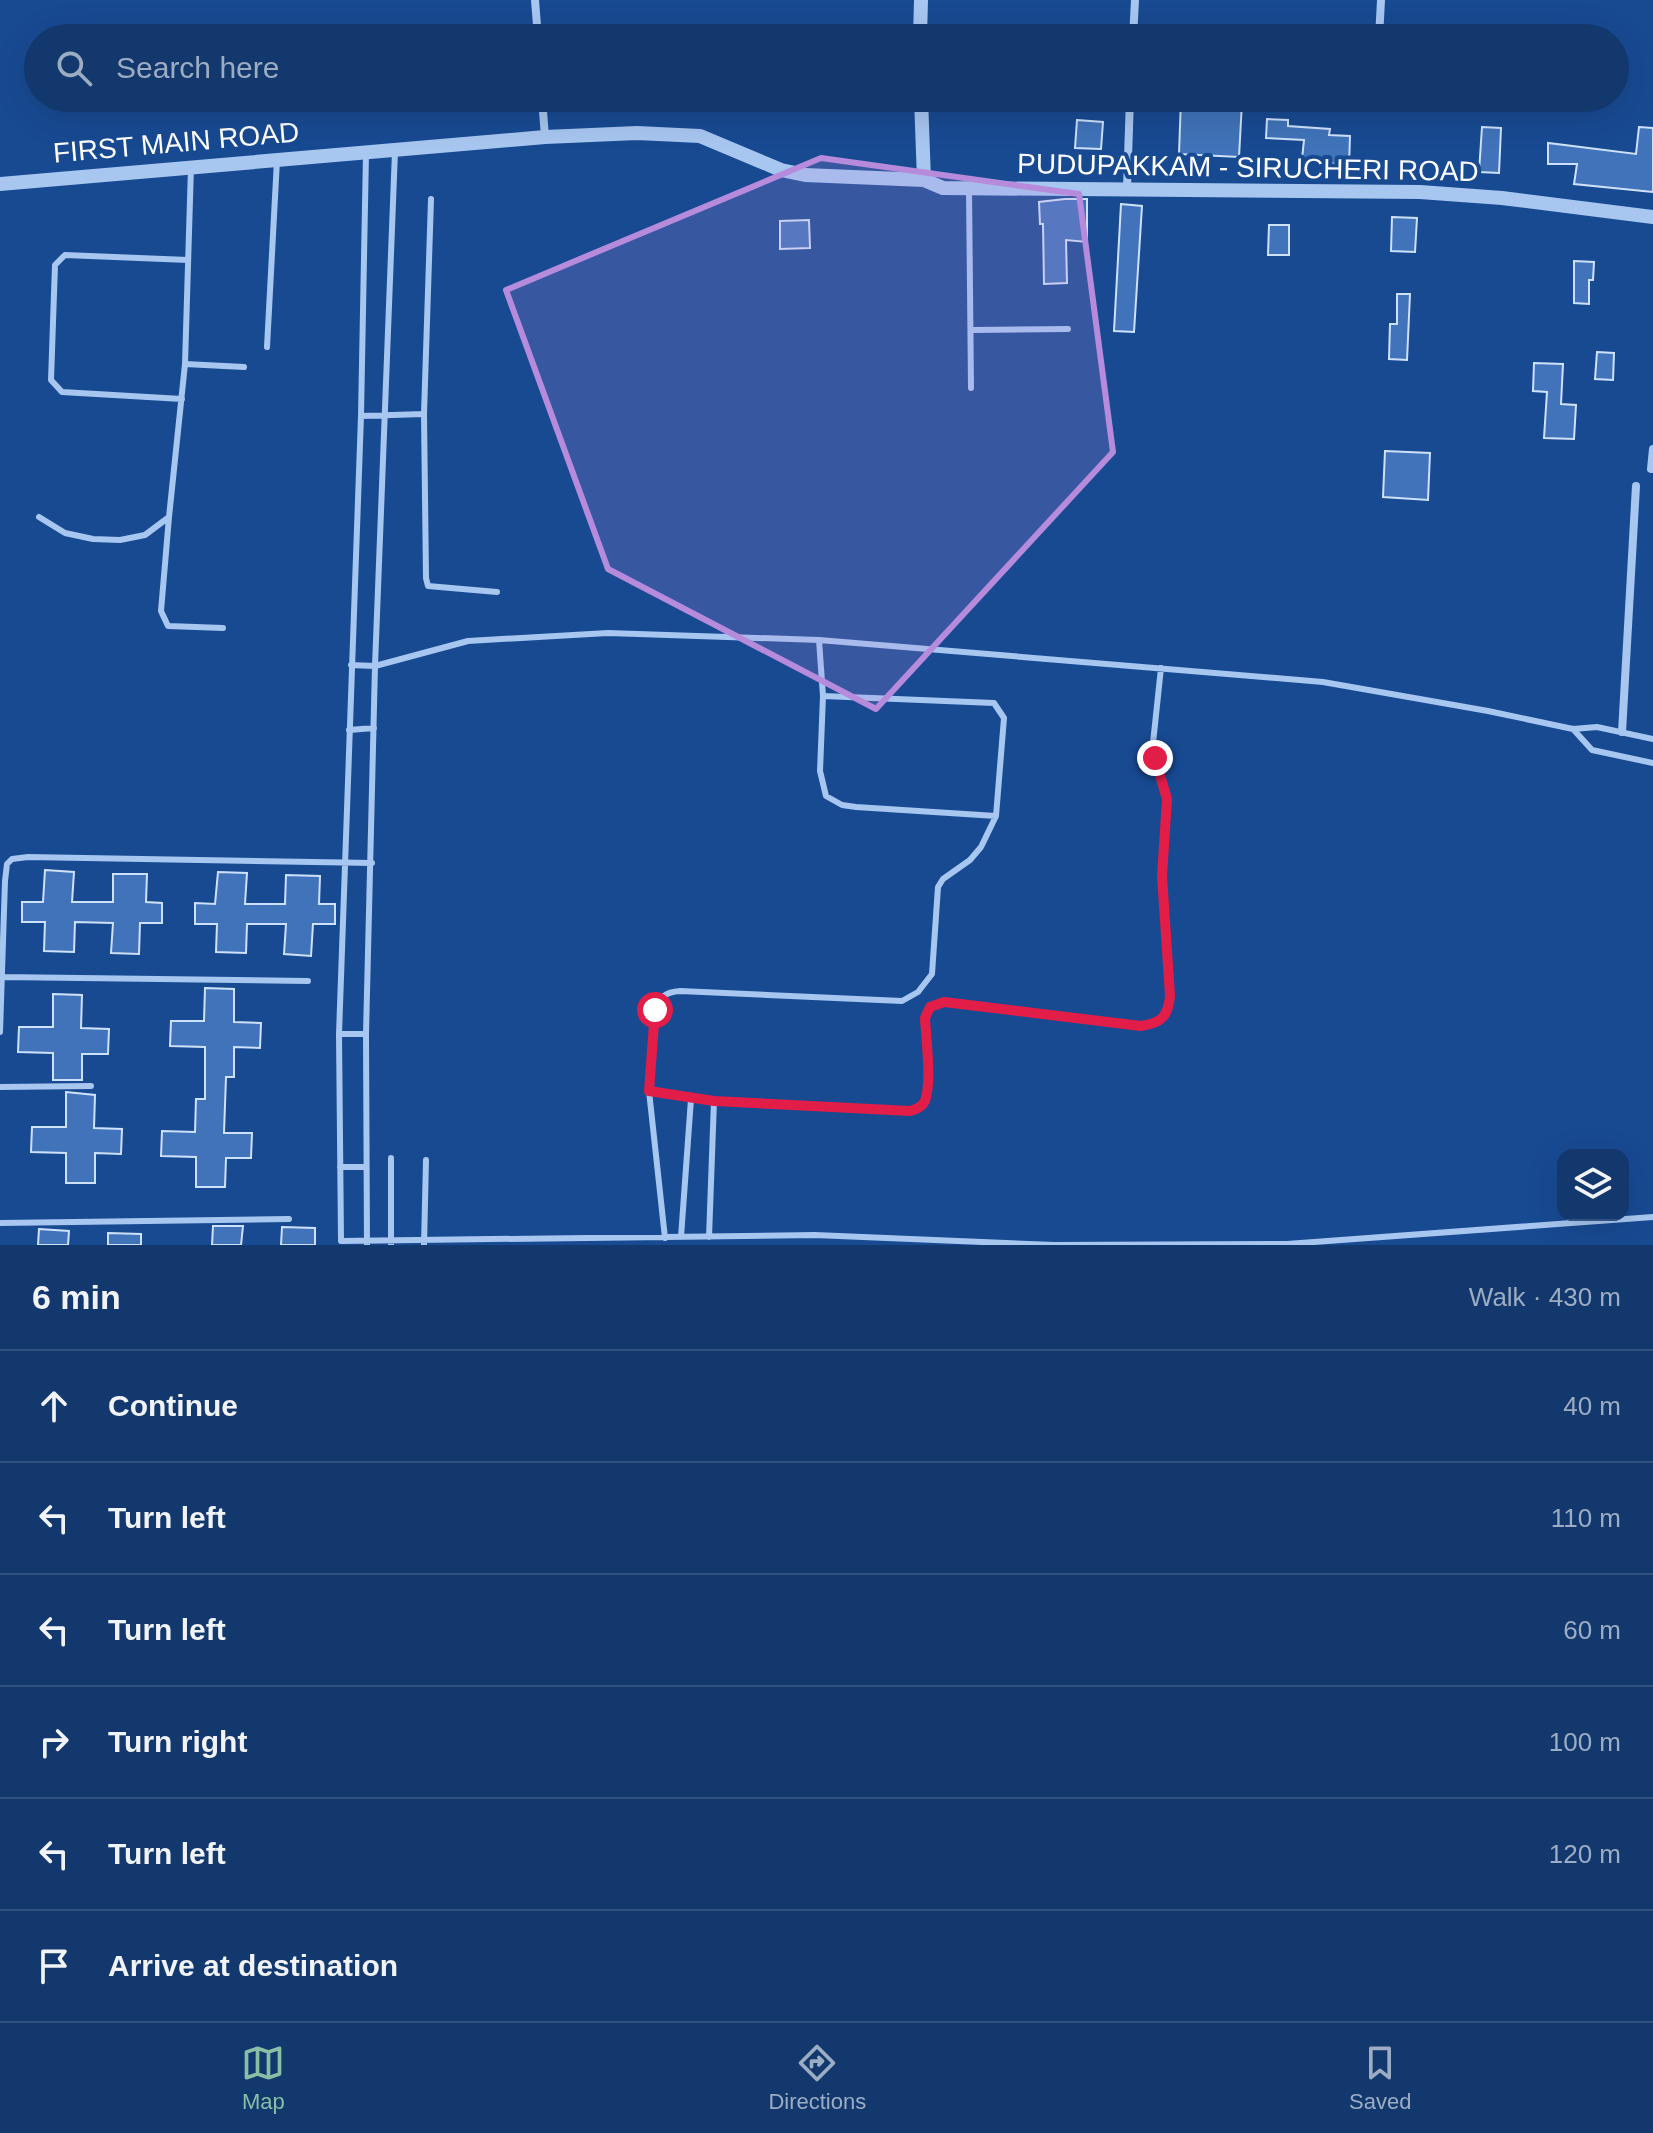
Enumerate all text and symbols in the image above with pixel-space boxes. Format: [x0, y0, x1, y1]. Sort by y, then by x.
search box [24, 24, 1629, 112]
icon: search [52, 46, 96, 90]
text: Search here [116, 51, 279, 84]
street label: FIRST MAIN ROAD [52, 116, 300, 169]
street label: PUDUPAKKAM - SIRUCHERI ROAD [1017, 148, 1479, 187]
route end [1137, 740, 1173, 776]
route start [637, 992, 673, 1028]
map controls [1557, 1149, 1629, 1221]
button: layers [1557, 1149, 1629, 1221]
text: 6 min [32, 1278, 121, 1316]
text: Walk · 430 m [1469, 1282, 1621, 1312]
icon: ahead [32, 1384, 76, 1428]
text: Continue [108, 1389, 238, 1422]
text: 40 m [1563, 1391, 1621, 1421]
icon: left [32, 1496, 76, 1540]
text: Turn left [108, 1501, 226, 1534]
text: 110 m [1551, 1503, 1621, 1533]
icon: left [32, 1608, 76, 1652]
text: Turn left [108, 1613, 226, 1646]
text: 60 m [1563, 1615, 1621, 1645]
icon: right [32, 1720, 76, 1764]
text: Turn right [108, 1725, 247, 1758]
text: 100 m [1549, 1727, 1621, 1757]
icon: left [32, 1832, 76, 1876]
text: Turn left [108, 1837, 226, 1870]
text: 120 m [1549, 1839, 1621, 1869]
icon: arrive [32, 1944, 76, 1988]
text: Arrive at destination [108, 1949, 398, 1982]
tab: Map [241, 2041, 285, 2115]
tab: Directions [768, 2041, 866, 2115]
tab: Saved [1349, 2041, 1412, 2115]

